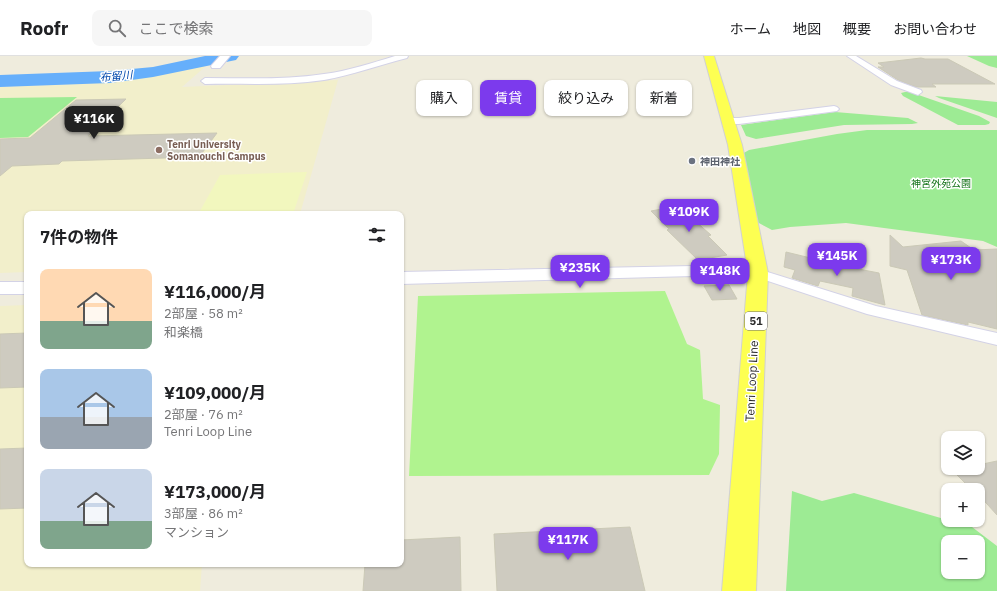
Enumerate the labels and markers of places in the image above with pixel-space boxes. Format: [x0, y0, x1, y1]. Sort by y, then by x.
pin: ¥116K [66, 106, 122, 140]
place label: Tenri University Somanouchi Campus [167, 138, 266, 163]
marker: Tenri University Somanouchi Campus [154, 145, 164, 155]
place label: 神田神社 [700, 155, 741, 168]
marker: 神田神社 [687, 156, 697, 166]
pin: ¥109K [661, 199, 717, 233]
pin: ¥145K [809, 243, 865, 277]
pin: ¥173K [923, 247, 979, 281]
pin: ¥235K [552, 255, 608, 289]
pin: ¥148K [692, 258, 748, 292]
pin: ¥117K [540, 527, 596, 561]

